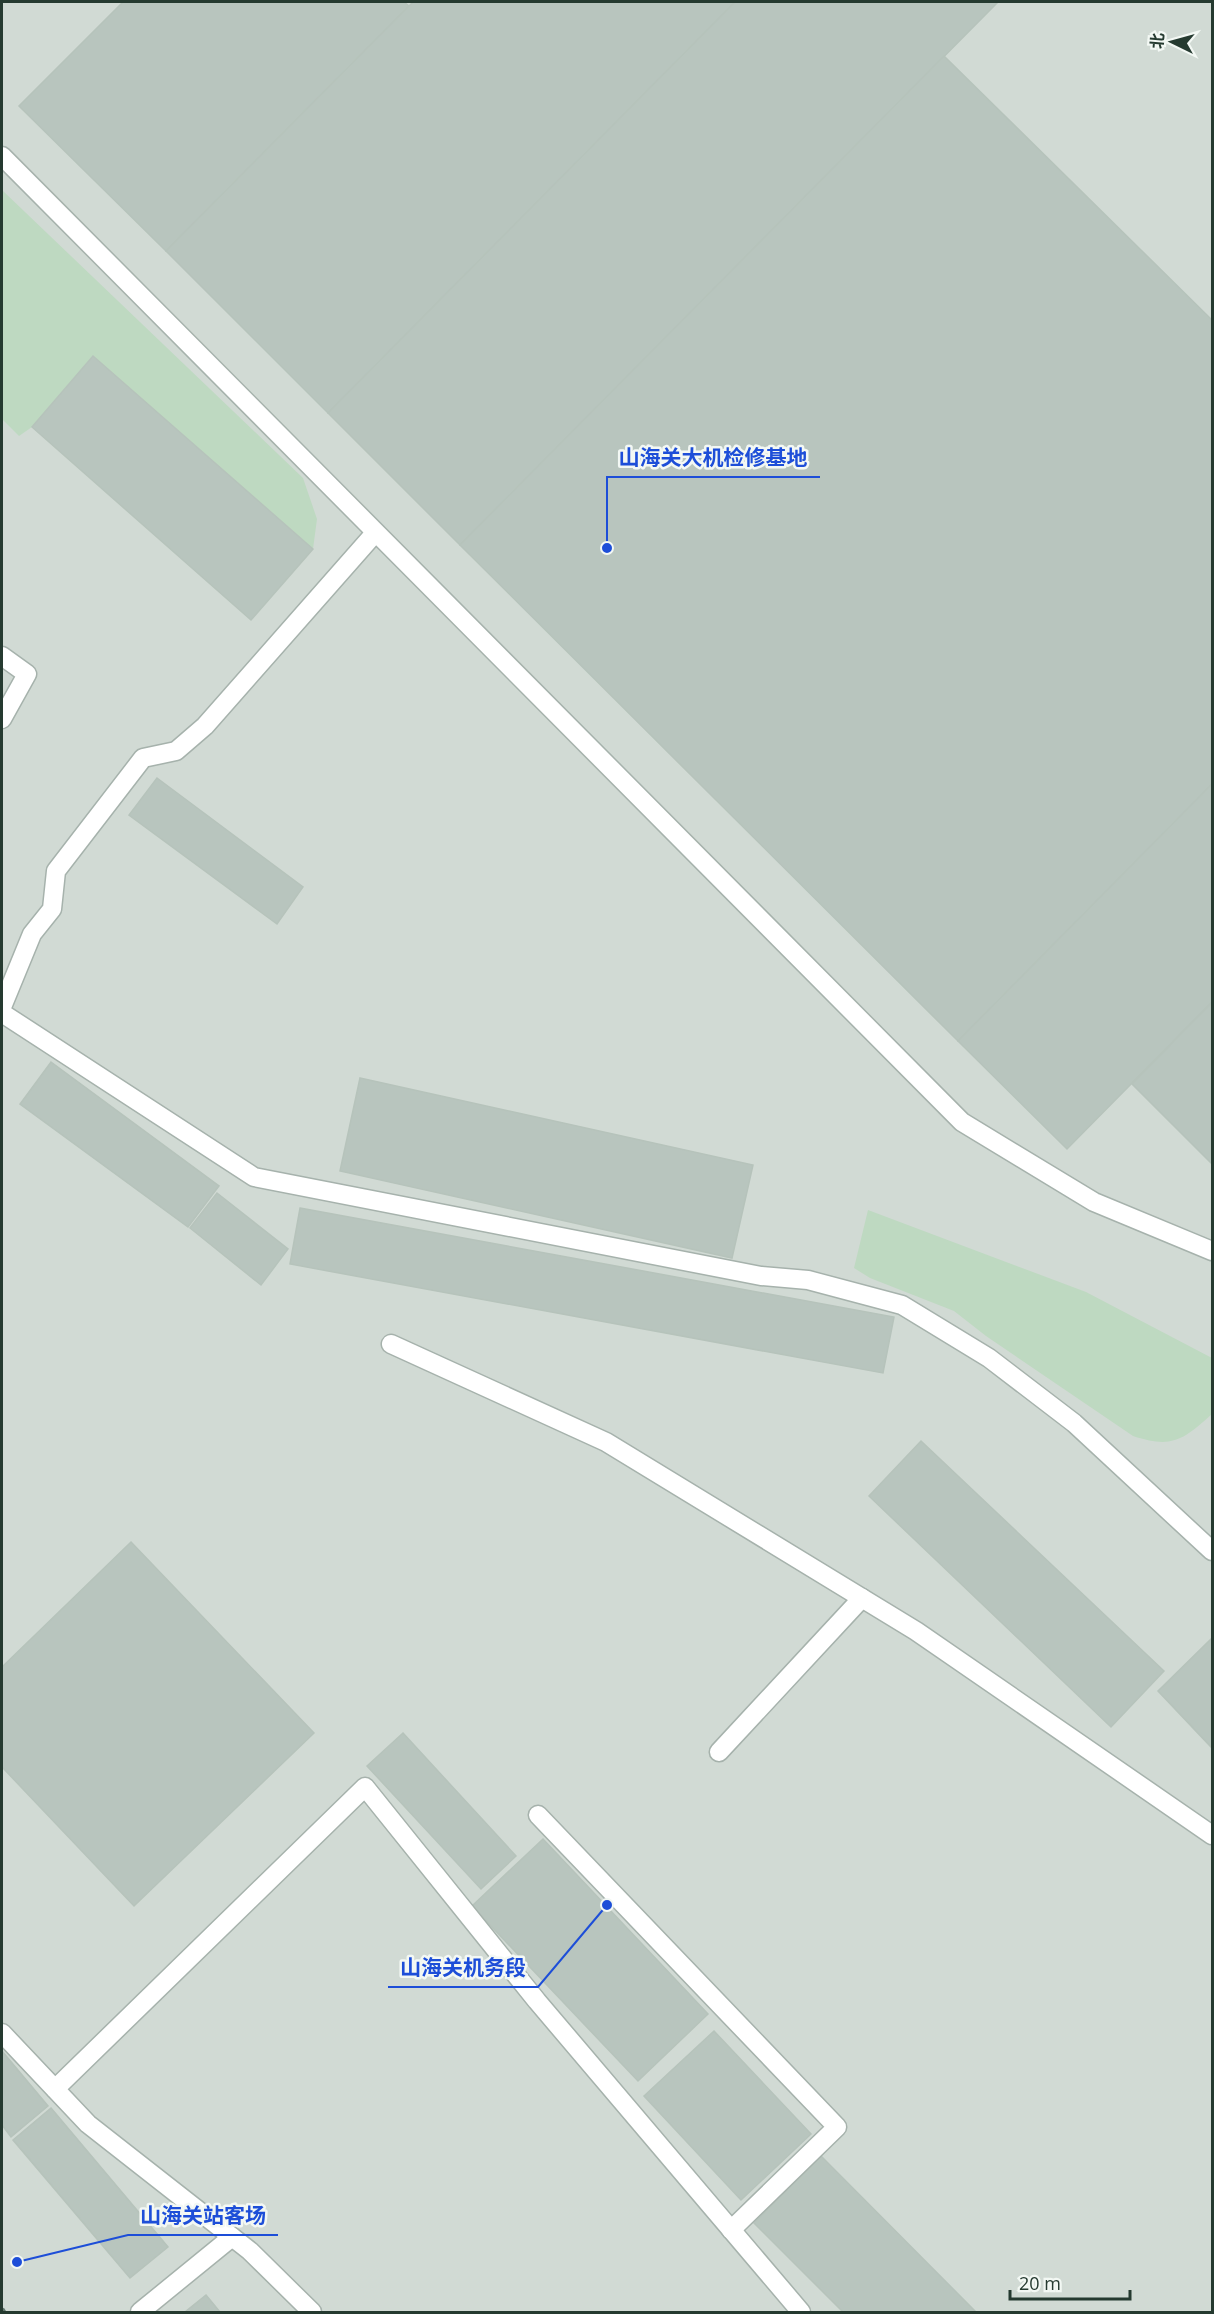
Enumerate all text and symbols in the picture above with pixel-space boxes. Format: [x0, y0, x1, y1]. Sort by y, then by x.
north arrow [1142, 12, 1202, 72]
text: 北 [1145, 32, 1169, 50]
callout: 山海关大机检修基地 [607, 438, 820, 477]
text: 山海关大机检修基地 [619, 443, 808, 471]
callout: 山海关机务段 [388, 1948, 538, 1987]
text: 山海关机务段 [400, 1953, 526, 1981]
callout: 山海关站客场 [128, 2196, 278, 2235]
text: 山海关站客场 [140, 2201, 266, 2229]
scale bar [1010, 2263, 1130, 2301]
text: 20 m [1019, 2271, 1061, 2295]

